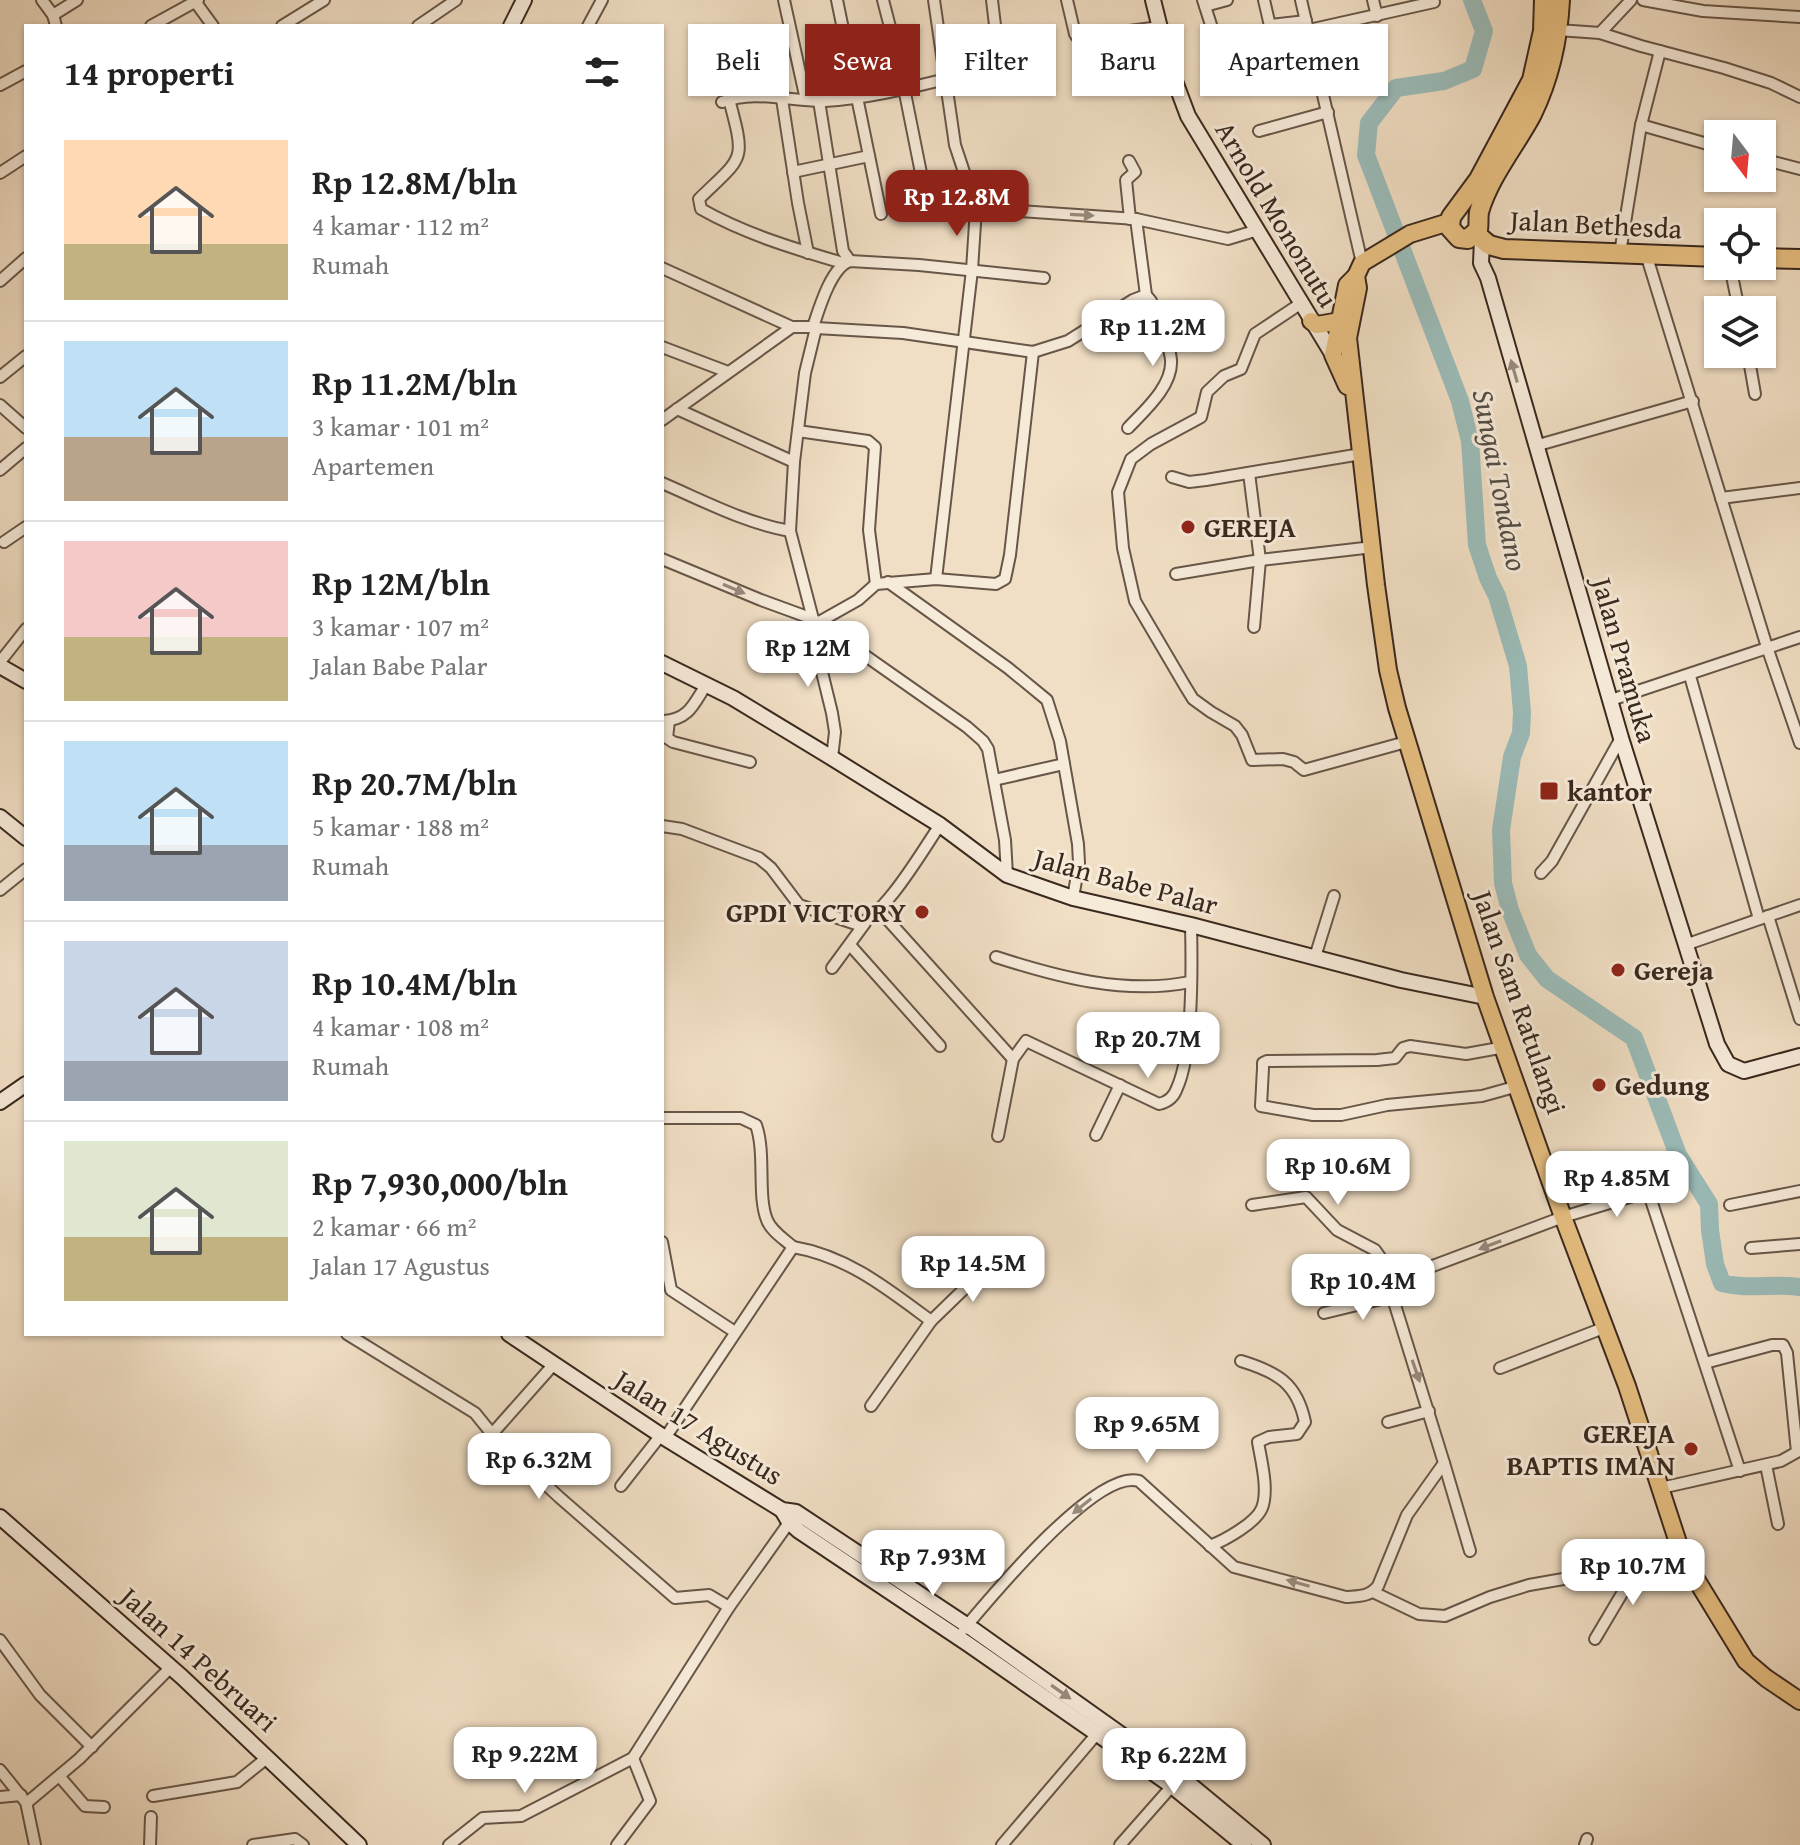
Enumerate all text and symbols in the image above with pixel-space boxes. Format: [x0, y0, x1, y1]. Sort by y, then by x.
chip: Beli [688, 24, 789, 96]
chip: Sewa [805, 24, 920, 96]
chip: Filter [936, 24, 1056, 96]
chip: Baru [1072, 24, 1184, 96]
chip: Apartemen [1200, 24, 1388, 96]
text: 14 properti [64, 48, 234, 97]
icon: filters [580, 50, 624, 94]
street label: Arnold Mononutu [1206, 113, 1349, 315]
north arrow [1704, 120, 1776, 192]
map controls [1704, 120, 1776, 368]
text: Rp 12.8M/bln [312, 157, 517, 206]
pin: Rp 12.8M [874, 170, 1040, 238]
icon: home [128, 172, 224, 268]
text: Rp 12.8M [904, 176, 1010, 215]
street label: Jalan Bethesda [1506, 198, 1684, 249]
text: 4 kamar · 112 m² [312, 206, 489, 245]
one-way arrow [1070, 208, 1095, 221]
button: locate [1704, 208, 1776, 280]
text: Rumah [312, 245, 389, 284]
button: layers [1704, 296, 1776, 368]
pin: Rp 11.2M [1070, 300, 1236, 368]
text: Rp 11.2M [1100, 306, 1206, 345]
text: Rp 11.2M/bln [312, 358, 517, 407]
one-way arrow [1507, 358, 1520, 382]
icon: home [128, 373, 224, 469]
water label: Sungai Tondano [1462, 385, 1540, 575]
text: 3 kamar · 101 m² [312, 407, 489, 446]
text: Apartemen [312, 446, 434, 485]
place label: GEREJA [1204, 506, 1296, 547]
marker: GEREJA [1179, 518, 1197, 536]
text: Rp 12M/bln [312, 558, 490, 607]
street label: Jalan Pramuka [1582, 570, 1669, 748]
icon: home [128, 573, 224, 669]
one-way arrow [722, 582, 746, 595]
text: 3 kamar · 107 m² [312, 607, 489, 646]
pin: Rp 12M [743, 621, 873, 689]
text: Rp 12M [765, 627, 851, 666]
text: Jalan Babe Palar [312, 646, 487, 685]
text: Rp 20.7M/bln [312, 758, 517, 807]
place label: kantor [1567, 770, 1652, 811]
icon: home [128, 773, 224, 869]
marker: kantor [1538, 780, 1560, 802]
text: 5 kamar · 188 m² [312, 807, 489, 846]
street label: Jalan Babe Palar [1027, 835, 1223, 925]
text: Rumah [312, 846, 389, 885]
street label: Jalan Sam Ratulangi [1462, 882, 1578, 1119]
place label: GPDI VICTORY [726, 891, 906, 932]
marker: GPDI VICTORY [913, 903, 931, 921]
place label: Gereja [1634, 949, 1714, 990]
text: Rp 10.4M/bln [312, 958, 517, 1007]
marker: Gereja [1609, 961, 1627, 979]
icon: home [128, 973, 224, 1069]
text: 4 kamar · 108 m² [312, 1007, 489, 1046]
pin: Rp 20.7M [1065, 1012, 1231, 1080]
text: Rp 20.7M [1095, 1018, 1201, 1057]
text: Rumah [312, 1046, 389, 1085]
place label: Gedung [1615, 1064, 1709, 1105]
marker: Gedung [1590, 1076, 1608, 1094]
pin: Rp 10.6M [1255, 1139, 1421, 1207]
text: Rp 10.6M [1285, 1145, 1391, 1184]
pin: Rp 4.85M [1534, 1151, 1700, 1219]
text: Rp 4.85M [1564, 1157, 1670, 1196]
text: Rp 7,930,000/bln [312, 1158, 568, 1207]
icon: home [128, 1173, 224, 1269]
text: 2 kamar · 66 m² [312, 1207, 477, 1246]
pin: Rp 14.5M [890, 1236, 1056, 1304]
one-way arrow [1478, 1239, 1502, 1252]
text: Rp 14.5M [920, 1242, 1026, 1281]
text: Jalan 17 Agustus [312, 1246, 490, 1285]
pin: Rp 10.4M [1280, 1254, 1446, 1322]
text: Rp 10.4M [1310, 1260, 1416, 1299]
street label: Jalan 17 Agustus [605, 1357, 791, 1495]
one-way arrow [1410, 1359, 1422, 1383]
pin: Rp 9.65M [1064, 1397, 1230, 1465]
text: Rp 9.65M [1094, 1403, 1200, 1442]
place label: GEREJA BAPTIS IMAN [1507, 1412, 1675, 1485]
pin: Rp 6.32M [456, 1433, 622, 1501]
text: Rp 6.32M [486, 1439, 592, 1478]
marker: GEREJA BAPTIS IMAN [1682, 1440, 1700, 1458]
one-way arrow [1072, 1497, 1092, 1514]
pin: Rp 7.93M [850, 1530, 1016, 1598]
text: Rp 7.93M [880, 1536, 986, 1575]
pin: Rp 10.7M [1550, 1539, 1716, 1607]
text: Rp 10.7M [1580, 1545, 1686, 1584]
street label: Jalan 14 Pebruari [109, 1574, 288, 1741]
one-way arrow [1285, 1576, 1309, 1589]
one-way arrow [1050, 1684, 1072, 1700]
pin: Rp 9.22M [442, 1727, 608, 1795]
pin: Rp 6.22M [1091, 1728, 1257, 1796]
text: Rp 9.22M [472, 1733, 578, 1772]
text: Rp 6.22M [1121, 1734, 1227, 1773]

